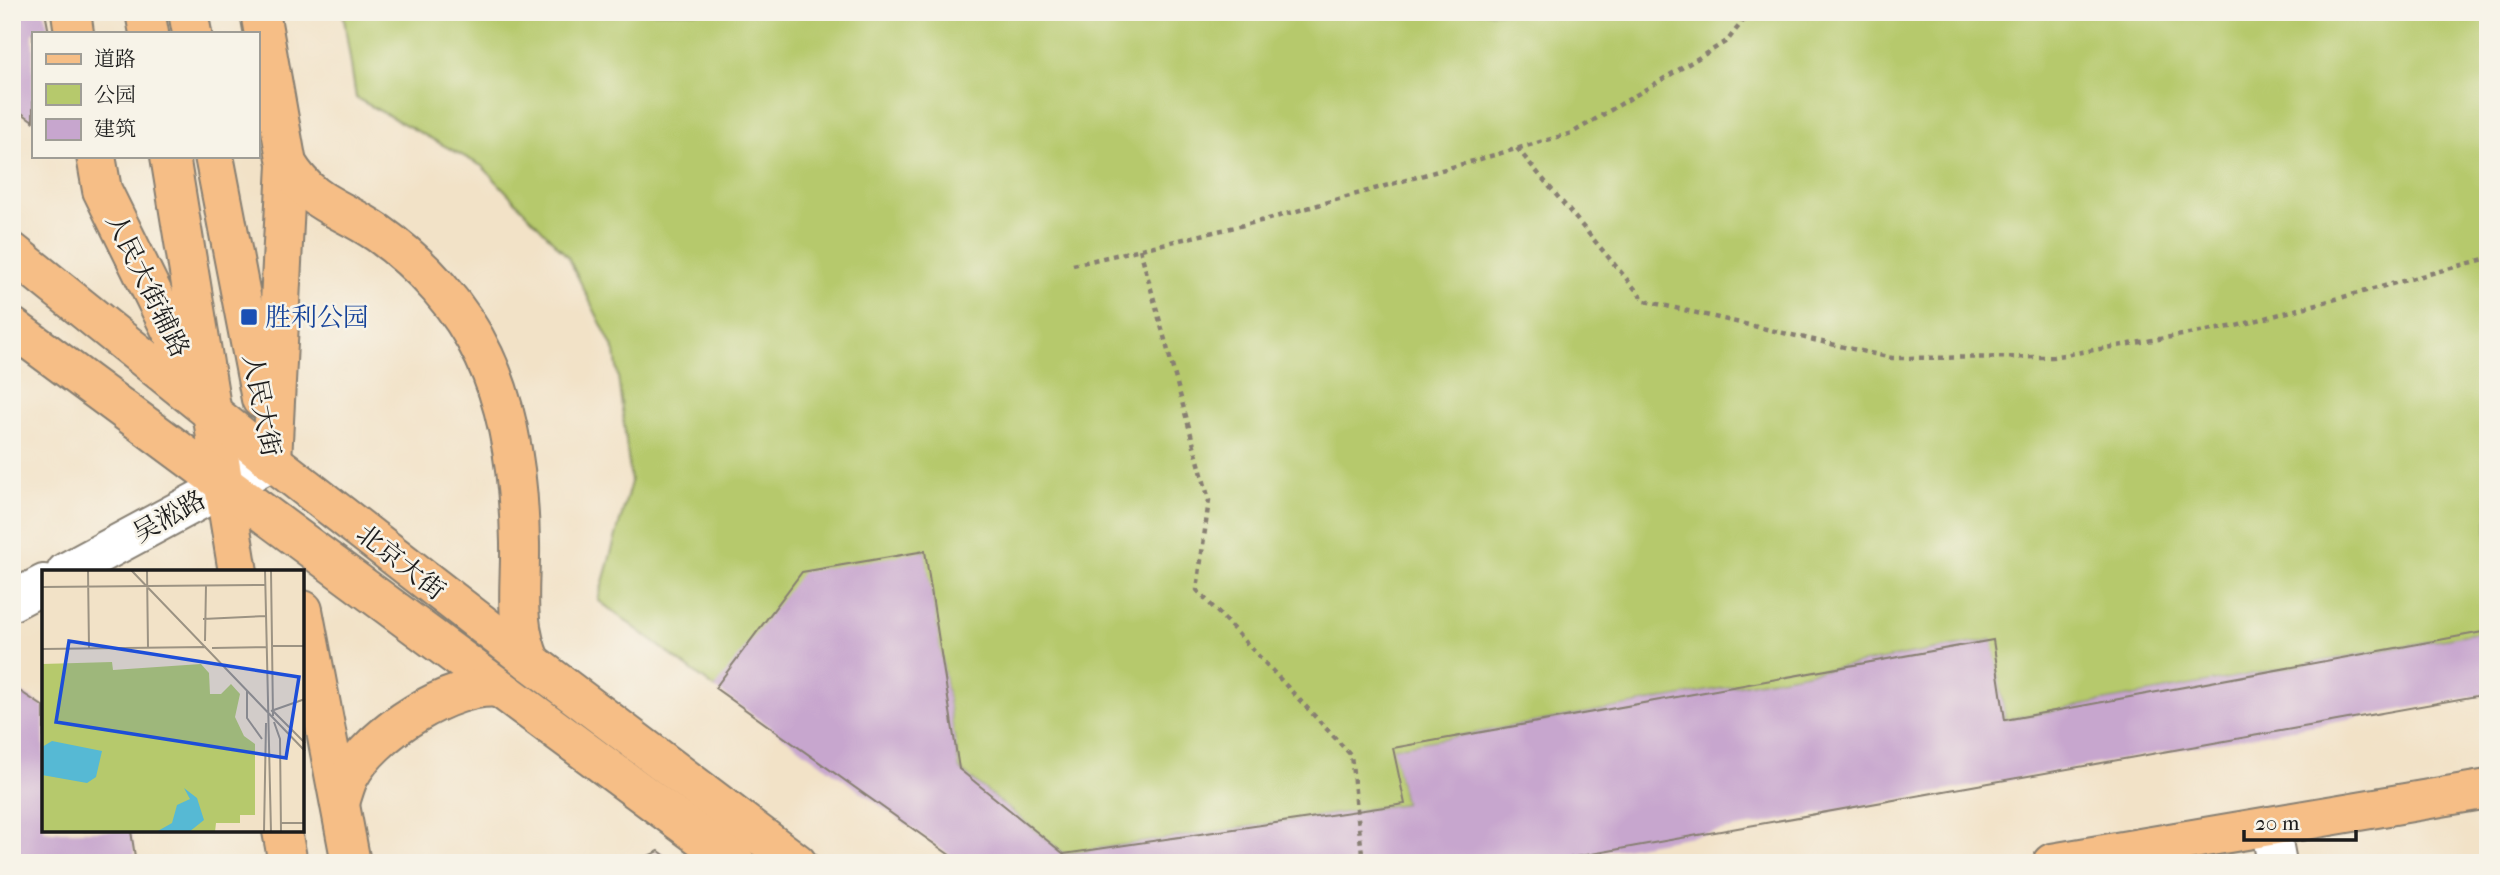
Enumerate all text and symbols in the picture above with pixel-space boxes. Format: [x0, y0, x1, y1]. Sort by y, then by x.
legend [32, 32, 259, 158]
text: 道路 [94, 47, 136, 71]
text: 公园 [94, 83, 136, 107]
text: 建筑 [94, 117, 136, 141]
street label: 人民大街辅路 [99, 208, 196, 362]
place label: 胜利公园 [265, 302, 369, 333]
marker: 胜利公园 [239, 307, 259, 327]
street label: 人民大街 [236, 351, 287, 459]
street label: 吴淞路 [128, 484, 211, 549]
street label: 北京大街 [350, 518, 451, 607]
inset map [42, 570, 304, 833]
scale bar [2244, 798, 2356, 842]
text: 20 m [2255, 811, 2300, 835]

